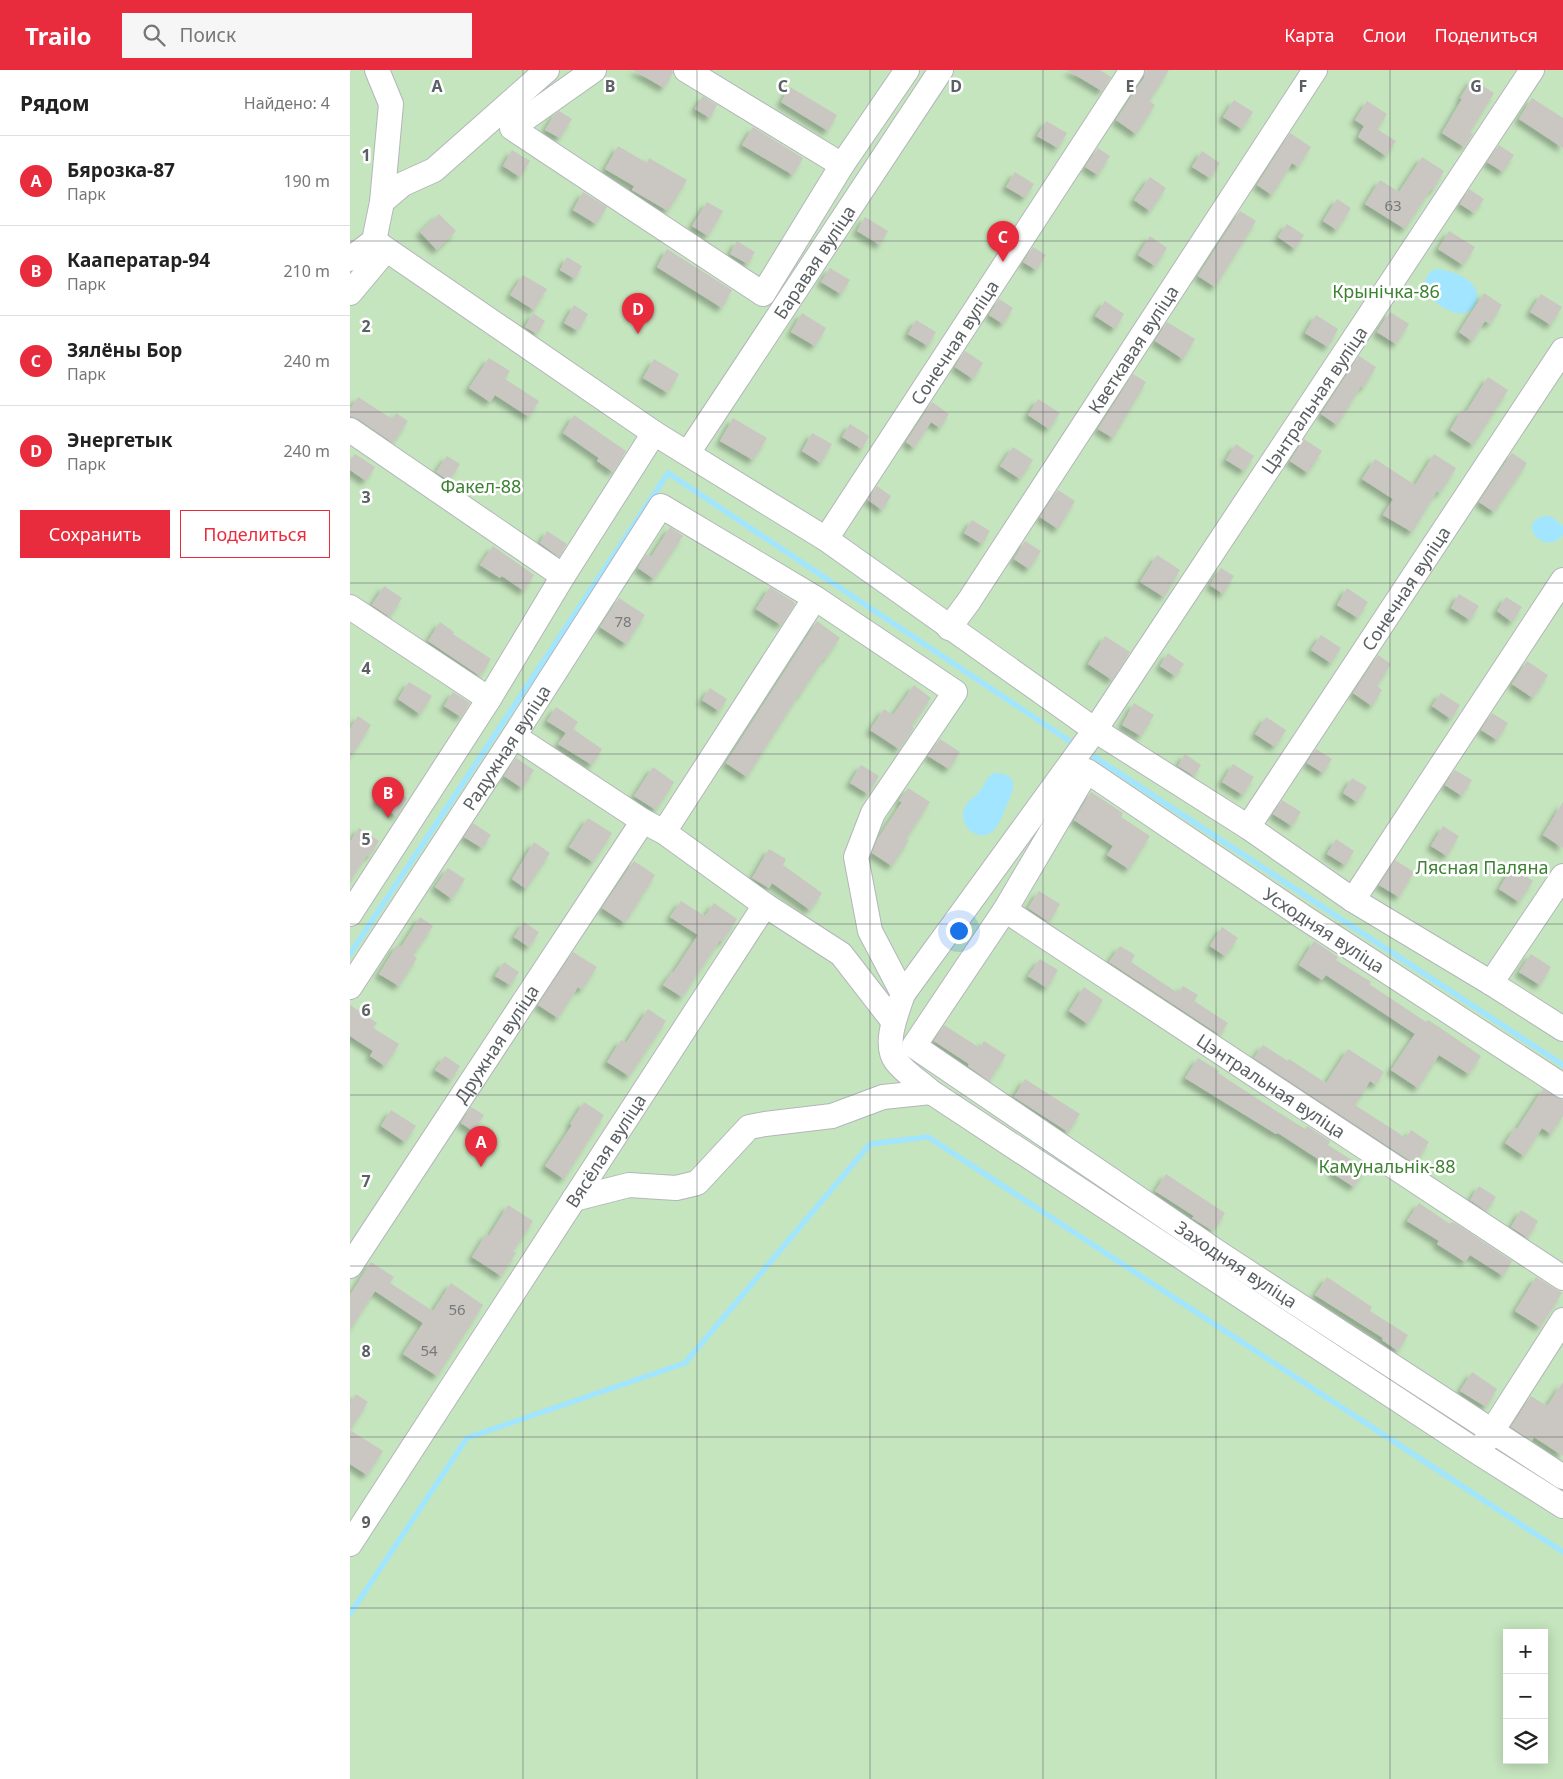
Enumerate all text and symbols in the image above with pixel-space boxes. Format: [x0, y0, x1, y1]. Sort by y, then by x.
search box [122, 13, 472, 58]
text: Trailo [25, 19, 92, 52]
icon: search [140, 21, 168, 49]
text: Поиск [180, 22, 236, 48]
text: Карта [1284, 23, 1334, 47]
text: Слои [1362, 23, 1406, 47]
text: Поделиться [1434, 23, 1538, 47]
text: A [431, 75, 443, 97]
text: B [605, 75, 615, 97]
text: C [778, 75, 788, 97]
text: D [950, 75, 962, 97]
text: E [1126, 75, 1135, 97]
text: F [1299, 75, 1307, 97]
text: G [1470, 75, 1482, 97]
text: Рядом [20, 89, 90, 117]
text: Найдено: 4 [244, 92, 330, 114]
text: 1 [361, 144, 371, 166]
text: Бярозка-87 [67, 157, 175, 183]
text: A [30, 170, 42, 192]
text: 190 m [283, 170, 330, 192]
text: Парк [67, 183, 106, 205]
house number: 63 [1384, 195, 1402, 215]
street label: Баравая вуліца [768, 200, 861, 324]
pin: C [987, 221, 1019, 262]
text: Кааператар-94 [67, 247, 210, 273]
text: B [31, 260, 41, 282]
text: 210 m [283, 260, 330, 282]
text: Парк [67, 273, 106, 295]
street label: Сонечная вуліца [905, 275, 1004, 409]
park label: Крынічка-86 [1332, 279, 1440, 303]
street label: Кветкавая вуліца [1082, 281, 1184, 418]
pin: D [622, 293, 654, 334]
text: 2 [361, 315, 371, 337]
street label: Цэнтральная вуліца [1256, 321, 1372, 479]
text: Зялёны Бор [67, 337, 182, 363]
text: C [31, 350, 41, 372]
text: 240 m [283, 350, 330, 372]
text: Парк [67, 363, 106, 385]
text: Энергетык [67, 427, 172, 453]
text: D [30, 440, 42, 462]
text: 240 m [283, 440, 330, 462]
text: Парк [67, 453, 106, 475]
park label: Факел-88 [441, 474, 521, 498]
text: 3 [361, 486, 371, 508]
button: Сохранить [20, 510, 170, 558]
button: Поделиться [180, 510, 330, 558]
street label: Сонечная вуліца [1356, 522, 1455, 655]
house number: 78 [614, 611, 632, 631]
text: 4 [361, 657, 371, 679]
street label: Радужная вуліца [457, 680, 556, 815]
pin: B [372, 777, 404, 818]
text: 5 [361, 828, 371, 850]
park label: Лясная Паляна [1415, 855, 1549, 879]
street label: Усходняя вуліца [1259, 882, 1389, 978]
your location [946, 918, 972, 944]
street label: Дружная вуліца [449, 980, 544, 1108]
text: 6 [361, 999, 371, 1021]
street label: Цэнтральная вуліца [1192, 1028, 1350, 1143]
street label: Вясёлая вуліца [560, 1089, 651, 1212]
pin: A [465, 1126, 497, 1167]
park label: Камунальнік-88 [1319, 1154, 1455, 1178]
text: 7 [361, 1170, 371, 1192]
street label: Заходняя вуліца [1171, 1215, 1302, 1313]
house number: 56 [448, 1299, 466, 1319]
text: 8 [361, 1340, 371, 1362]
house number: 54 [420, 1340, 438, 1360]
text: 9 [361, 1511, 371, 1533]
map controls [1503, 1629, 1548, 1764]
button: + [1503, 1629, 1548, 1674]
button: − [1503, 1674, 1548, 1719]
button: layers [1503, 1719, 1548, 1764]

